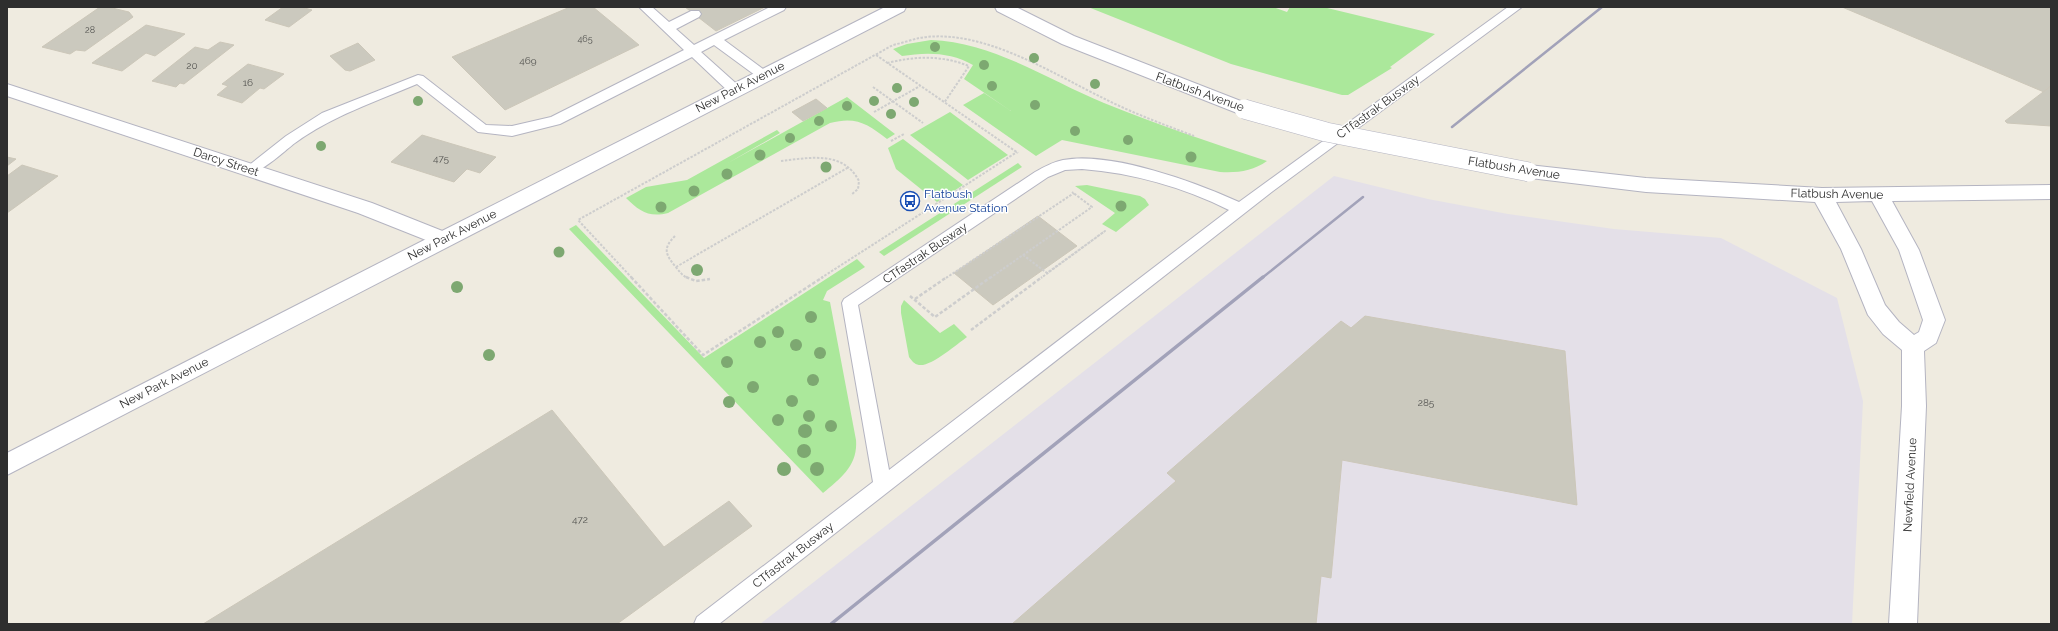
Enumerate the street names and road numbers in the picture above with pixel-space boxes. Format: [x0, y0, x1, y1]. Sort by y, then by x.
street label: New Park Avenue [693, 59, 787, 115]
street label: Flatbush Avenue [1154, 70, 1246, 114]
street label: CTfastrak Busway [1334, 72, 1423, 142]
street label: Darcy Street [191, 145, 261, 179]
street label: Flatbush Avenue [1467, 154, 1561, 182]
street label: Flatbush Avenue [1790, 186, 1884, 202]
street label: New Park Avenue [405, 207, 499, 263]
street label: CTfastrak Busway [880, 219, 970, 286]
street label: New Park Avenue [117, 355, 211, 411]
street label: Newfield Avenue [1901, 437, 1919, 533]
street label: CTfastrak Busway [750, 519, 837, 591]

